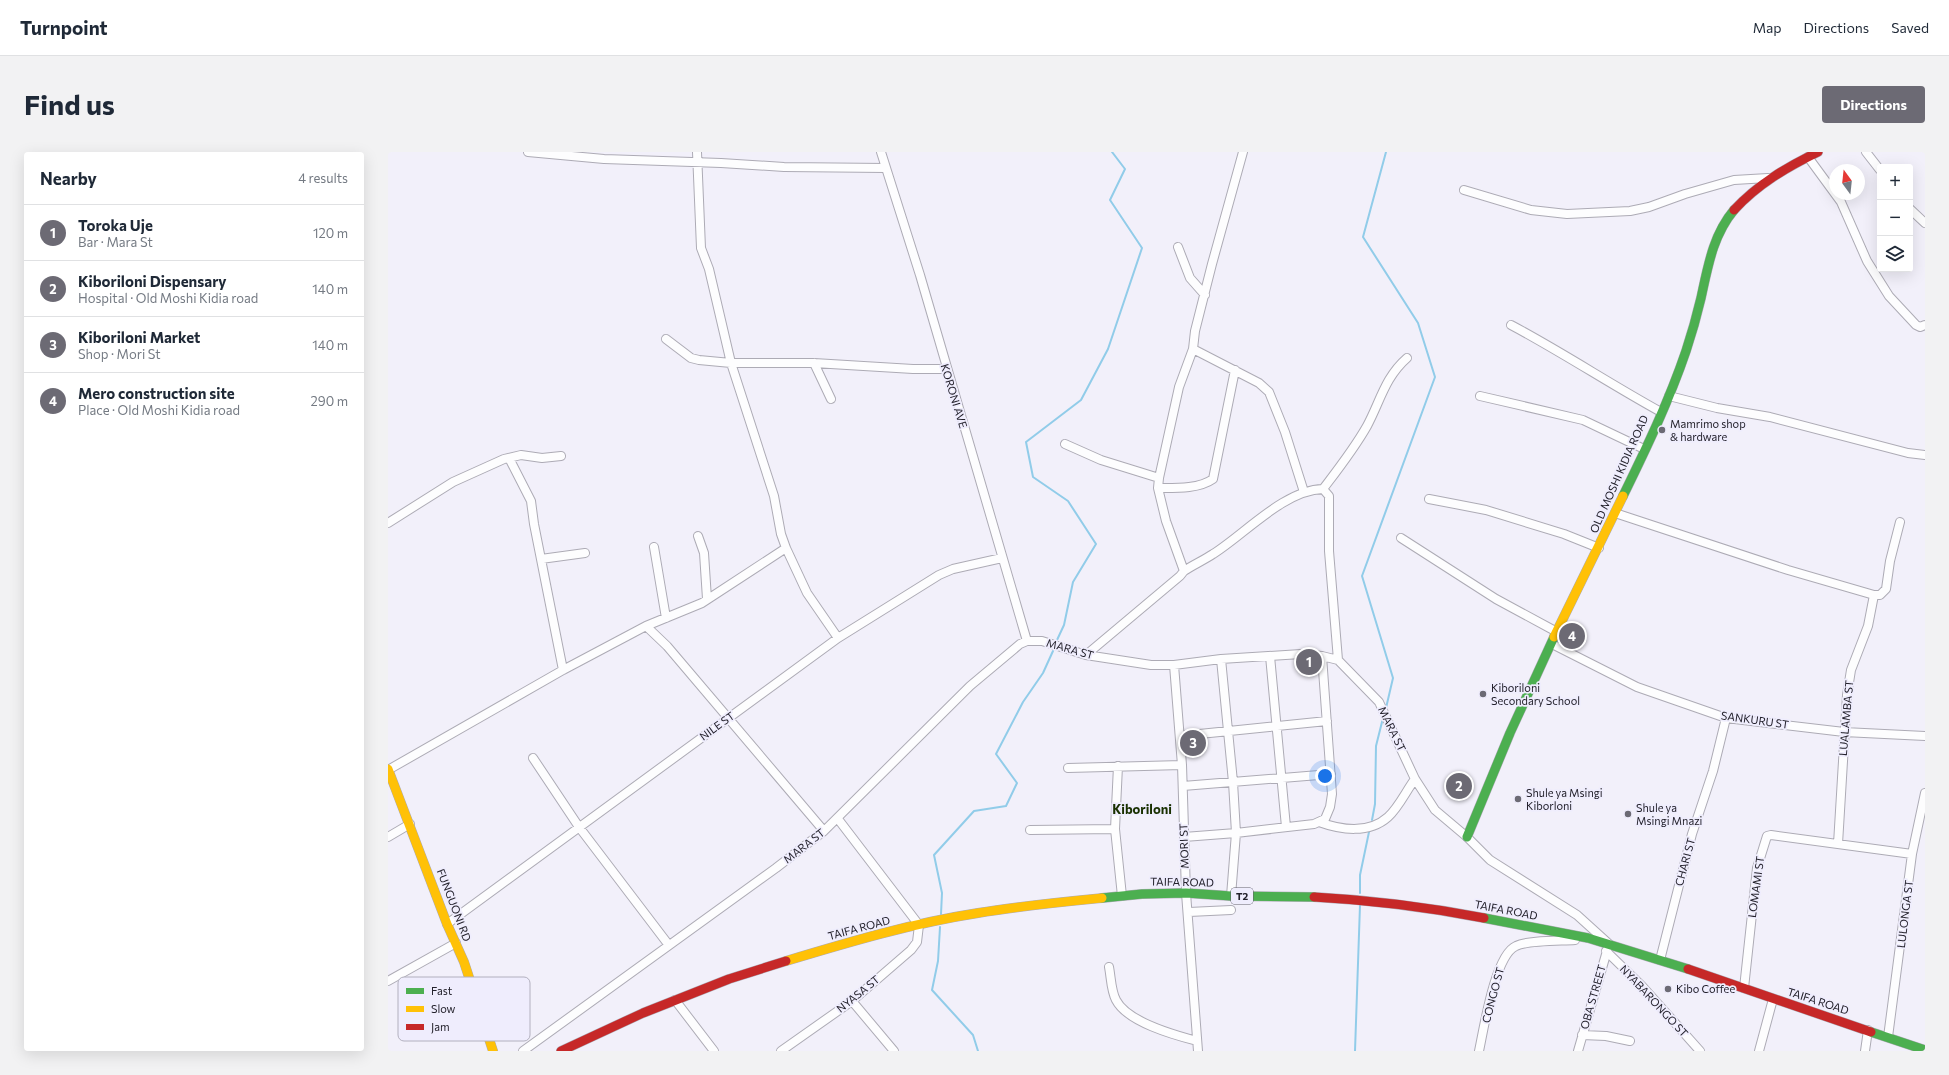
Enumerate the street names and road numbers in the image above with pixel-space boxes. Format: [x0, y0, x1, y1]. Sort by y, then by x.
street label: KORONI AVE [939, 362, 970, 430]
street label: OLD MOSHI KIDIA ROAD [1587, 413, 1650, 535]
street label: MARA ST [1045, 636, 1095, 661]
street label: LUALAMBA ST [1836, 680, 1855, 756]
street label: MARA ST [1376, 704, 1409, 753]
street label: SANKURU ST [1720, 708, 1790, 731]
street label: NILE ST [697, 709, 737, 743]
street label: MORI ST [1176, 823, 1191, 869]
street label: MARA ST [781, 826, 827, 866]
street label: CHARI ST [1672, 836, 1697, 887]
street label: LOMAMI ST [1745, 855, 1766, 919]
street label: FUNGUONI RD [435, 867, 474, 943]
street label: TAIFA ROAD [1150, 874, 1214, 889]
street label: LULONGA ST [1894, 879, 1915, 949]
road number: T2 [1231, 888, 1253, 904]
street label: TAIFA ROAD [1474, 897, 1539, 922]
street label: TAIFA ROAD [826, 913, 891, 942]
street label: NYABARONGO ST [1618, 962, 1691, 1039]
street label: OBA STREET [1577, 963, 1608, 1031]
street label: CONGO ST [1479, 965, 1506, 1024]
street label: NYASA ST [834, 972, 882, 1015]
street label: TAIFA ROAD [1786, 984, 1851, 1017]

